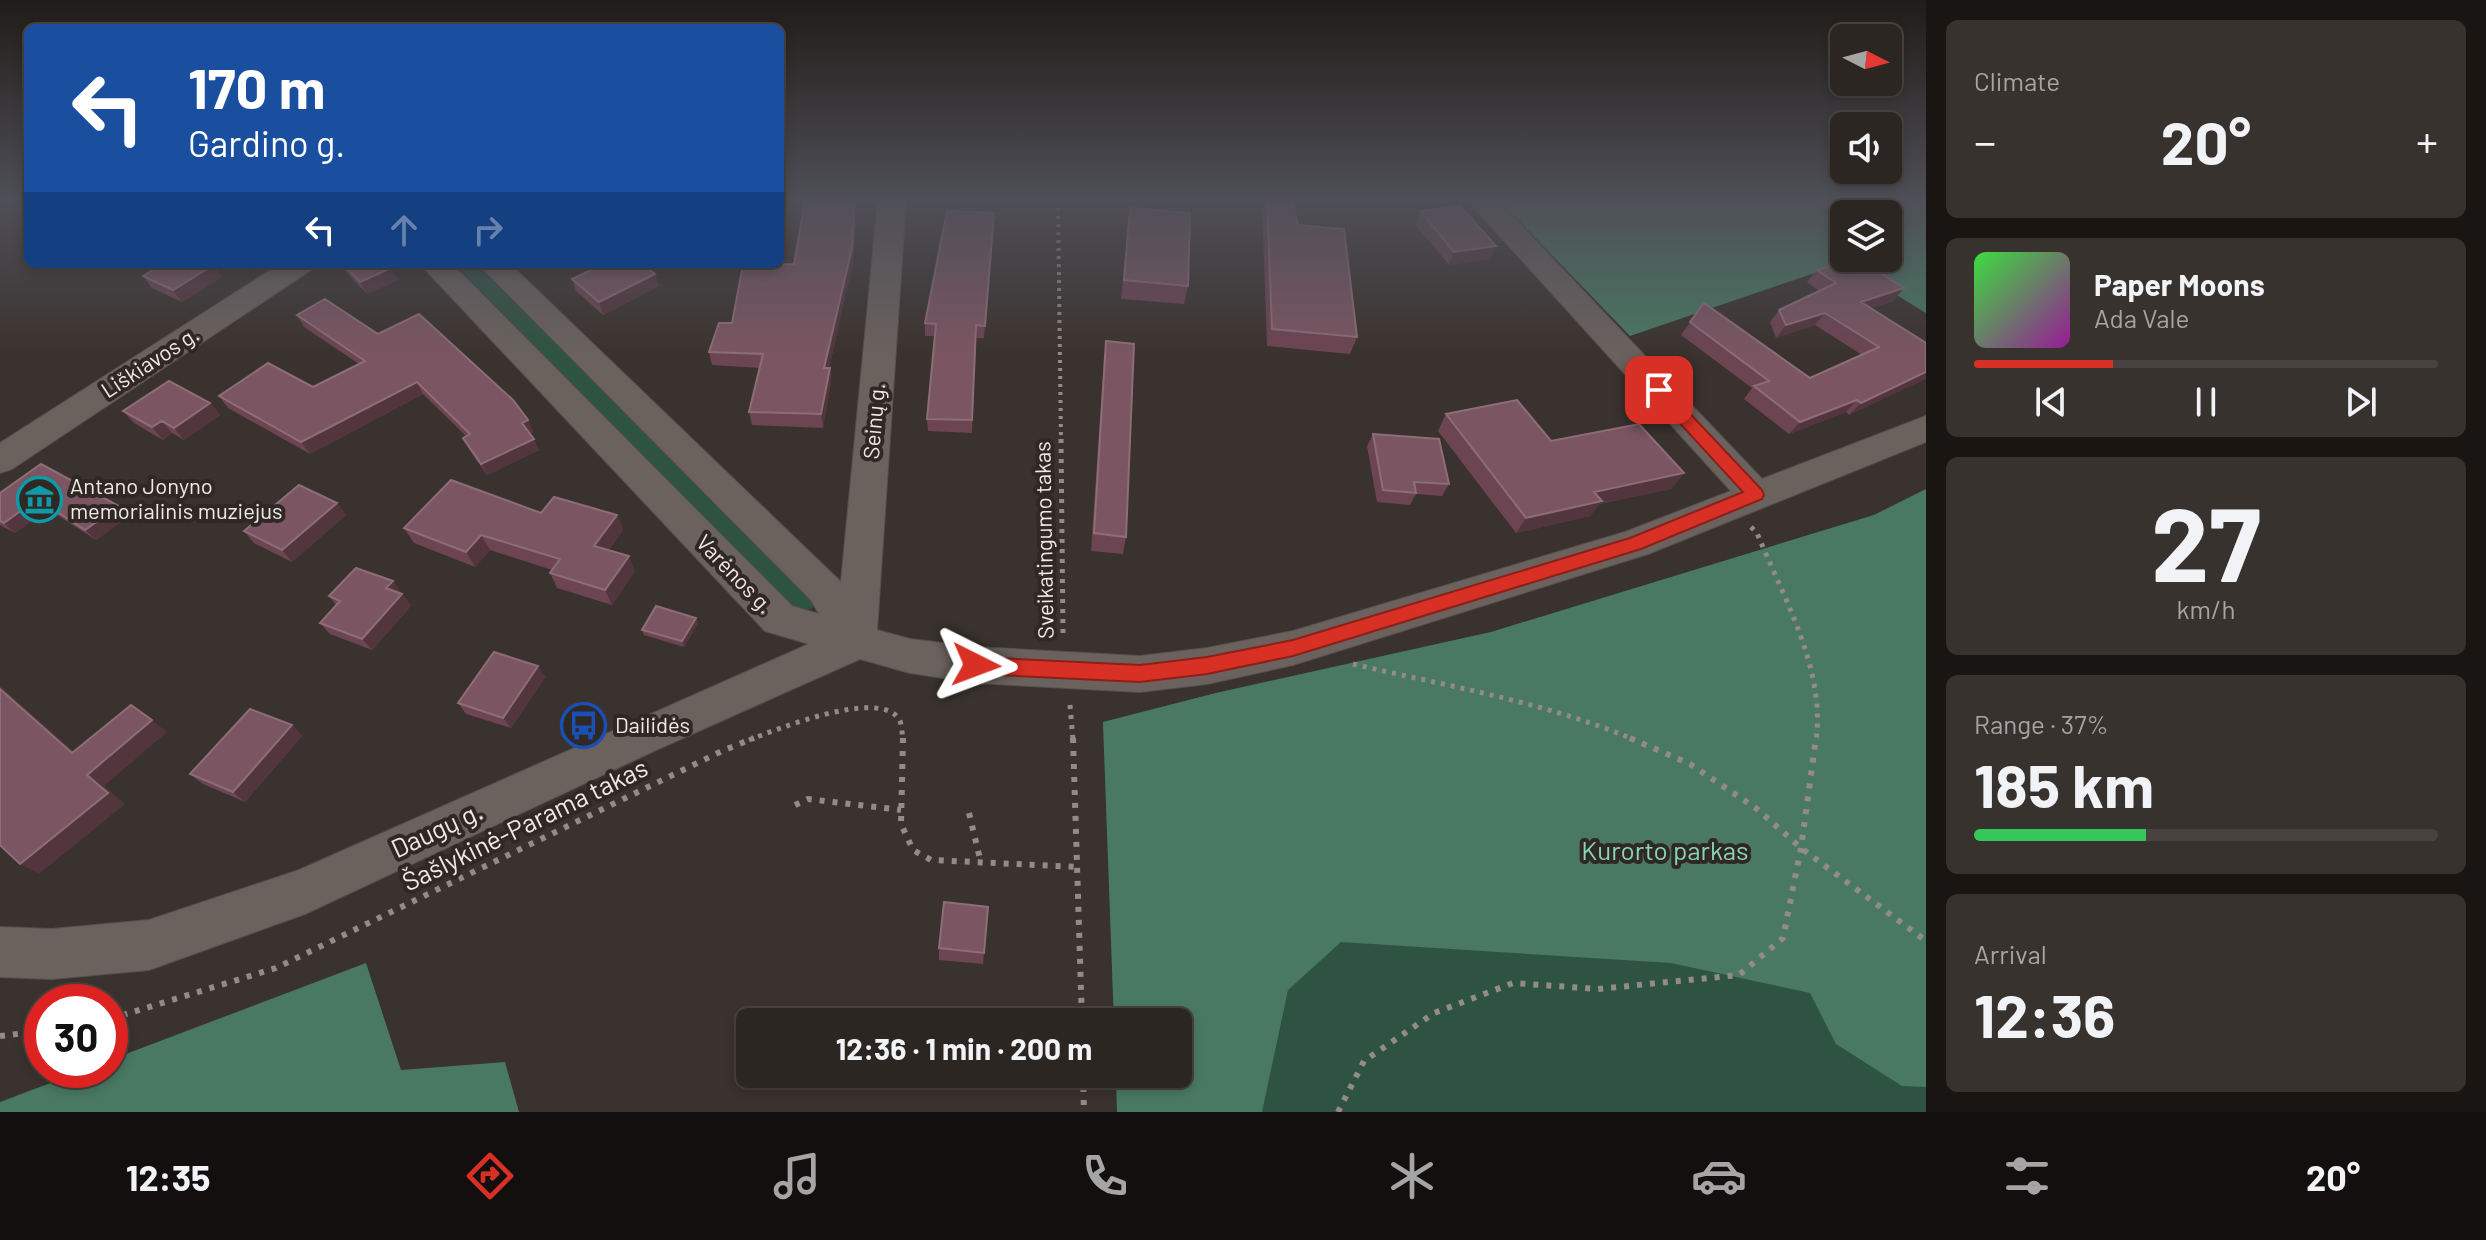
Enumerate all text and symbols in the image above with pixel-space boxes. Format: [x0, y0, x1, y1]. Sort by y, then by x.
north arrow [1830, 24, 1902, 96]
map controls [1830, 24, 1902, 272]
text: 170 m [188, 53, 325, 120]
icon: left [56, 56, 160, 160]
text: Climate [1974, 65, 2060, 96]
text: 20° [2161, 105, 2251, 177]
button: sound [1830, 112, 1902, 184]
text: − [1974, 114, 1996, 167]
text: + [2416, 114, 2438, 167]
text: Gardino g. [188, 121, 345, 164]
button: layers [1830, 200, 1902, 272]
icon: left [298, 208, 342, 252]
icon: ahead [382, 208, 426, 252]
icon: right [466, 208, 510, 252]
text: Paper Moons [2094, 266, 2265, 302]
text: Ada Vale [2094, 302, 2189, 333]
street label: Liškiavos g. [96, 320, 203, 402]
pin [1625, 356, 1693, 424]
icon: arrive [1637, 368, 1681, 412]
icon: previous [2029, 380, 2073, 424]
icon: pause [2184, 380, 2228, 424]
icon: next [2339, 380, 2383, 424]
street label: Seinų g. [857, 382, 889, 460]
street label: Sveikatingumo takas [1028, 441, 1058, 639]
place label: Antano Jonyno memorialinis muziejus [70, 472, 283, 523]
museum icon: Antano Jonyno memorialinis muziejus [15, 475, 63, 523]
text: 27 [2151, 478, 2261, 603]
street label: Varėnos g. [692, 529, 780, 618]
text: km/h [2177, 593, 2235, 624]
position arrow [934, 623, 1018, 707]
bus stop icon: Dailidės [560, 701, 608, 749]
text: Range · 37% [1974, 708, 2109, 739]
place label: Dailidės [615, 711, 690, 737]
text: 185 km [1974, 748, 2154, 820]
street label: Šašlykinė-Parama takas [397, 751, 652, 897]
street label: Daugų g. [386, 794, 487, 863]
park label: Kurorto parkas [1581, 834, 1749, 865]
text: Arrival [1974, 938, 2047, 969]
text: 12:36 [1974, 978, 2115, 1050]
speed limit sign: 30 [24, 984, 128, 1088]
text: 12:36 · 1 min · 200 m [836, 1030, 1092, 1066]
icon: directions [462, 1148, 518, 1204]
icon: music [769, 1148, 825, 1204]
icon: phone [1077, 1148, 1133, 1204]
icon: climate [1384, 1148, 1440, 1204]
icon: car [1691, 1148, 1747, 1204]
icon: filters [1999, 1148, 2055, 1204]
text: 12:35 [126, 1155, 211, 1198]
text: 20° [2306, 1155, 2360, 1198]

